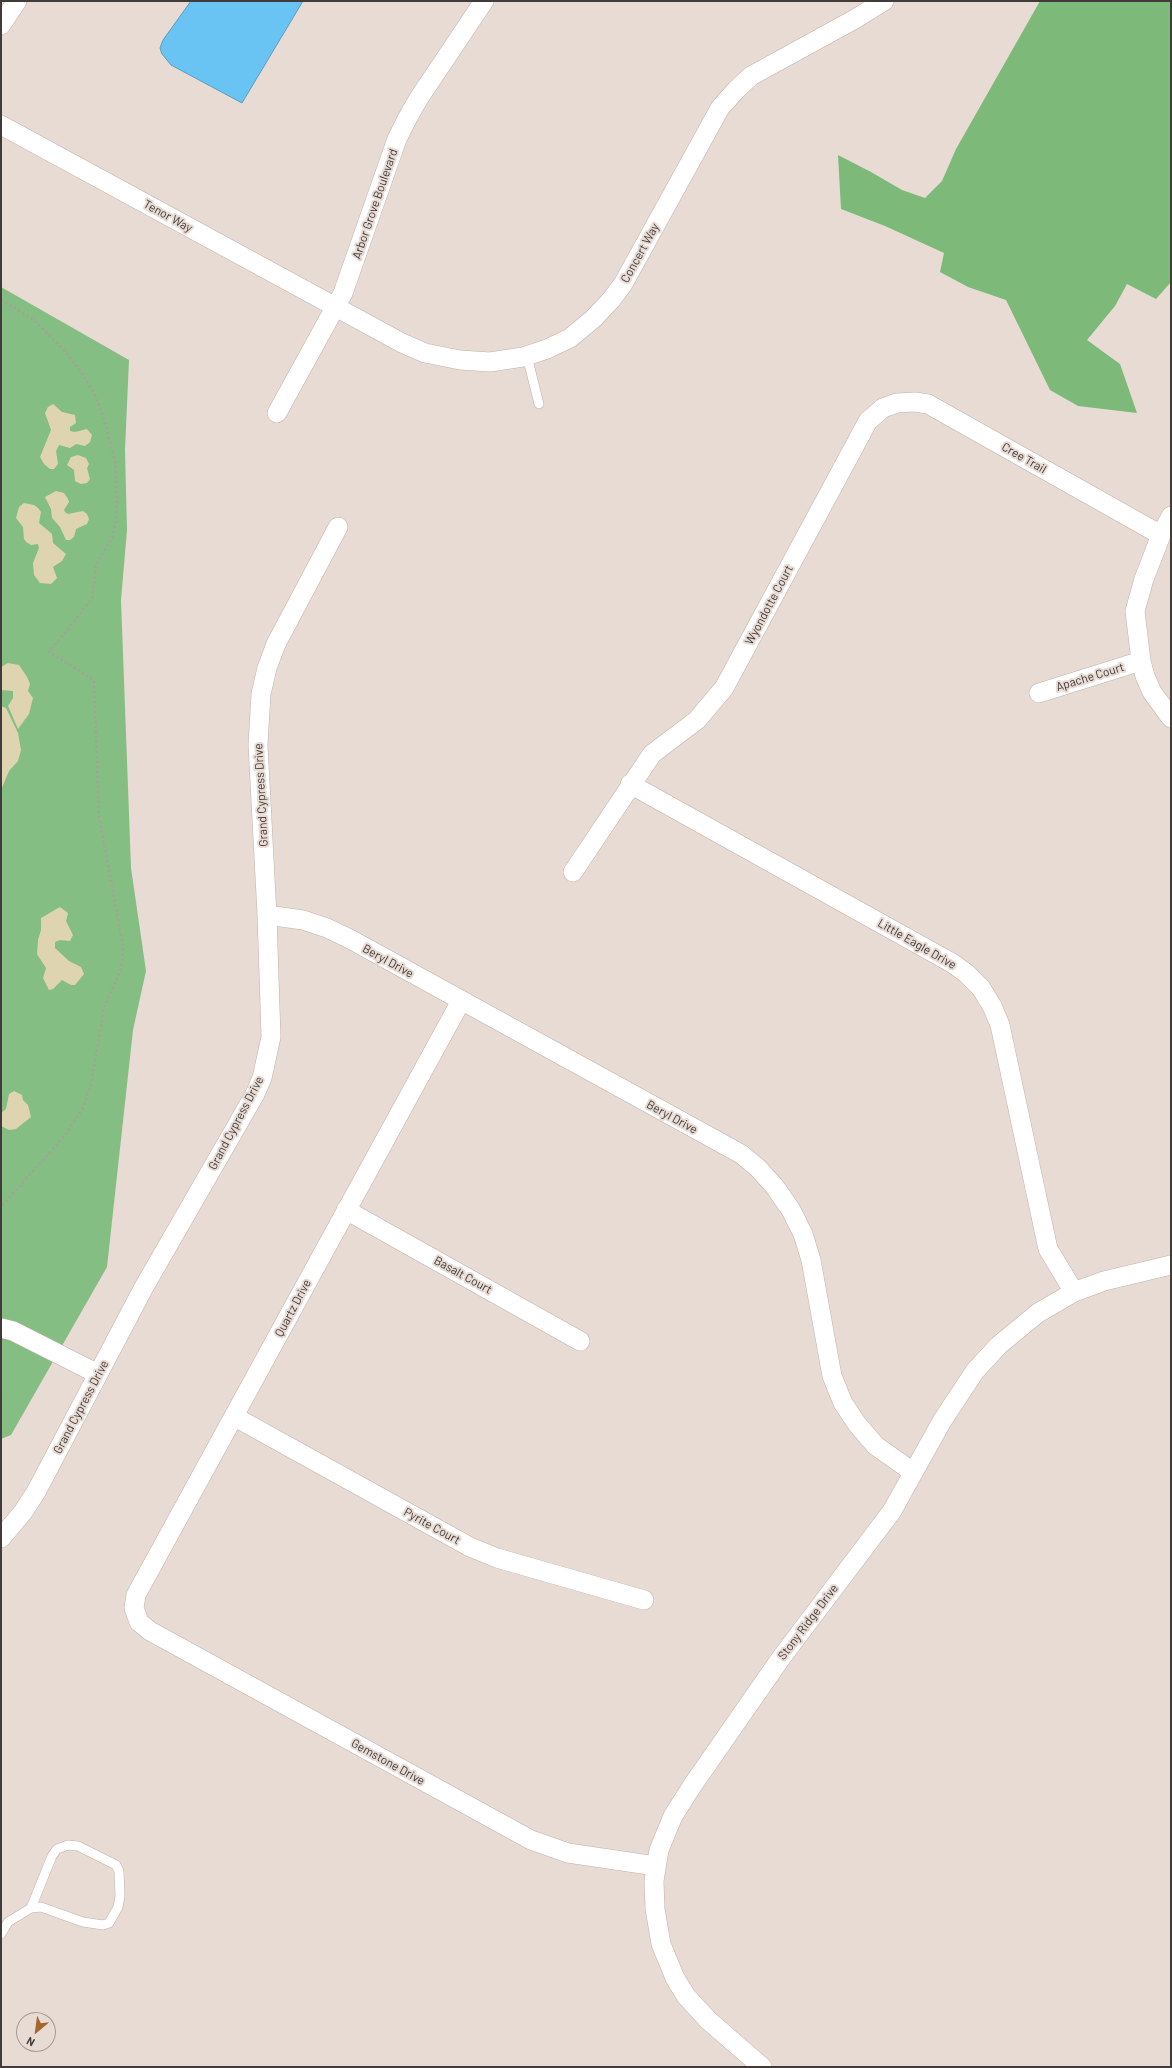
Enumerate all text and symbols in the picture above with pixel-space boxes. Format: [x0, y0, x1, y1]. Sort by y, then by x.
street label: Arbor Grove Boulevard [349, 147, 401, 261]
street label: Tenor Way [141, 197, 195, 235]
street label: Concert Way [618, 221, 662, 285]
street label: Cree Trail [999, 439, 1049, 477]
street label: Wyondotte Court [742, 563, 796, 647]
street label: Apache Court [1054, 660, 1126, 694]
street label: Grand Cypress Drive [251, 743, 271, 847]
street label: Little Eagle Drive [875, 916, 959, 972]
street label: Beryl Drive [360, 941, 416, 981]
street label: Grand Cypress Drive [205, 1074, 267, 1172]
street label: Beryl Drive [644, 1097, 700, 1137]
street label: Basalt Court [431, 1253, 495, 1297]
street label: Quartz Drive [272, 1277, 314, 1339]
street label: Grand Cypress Drive [50, 1358, 112, 1456]
street label: Pyrite Court [401, 1505, 463, 1547]
street label: Stony Ridge Drive [775, 1581, 841, 1663]
street label: Gemstone Drive [349, 1736, 427, 1788]
north arrow [16, 2012, 56, 2052]
text: N [24, 2035, 37, 2050]

